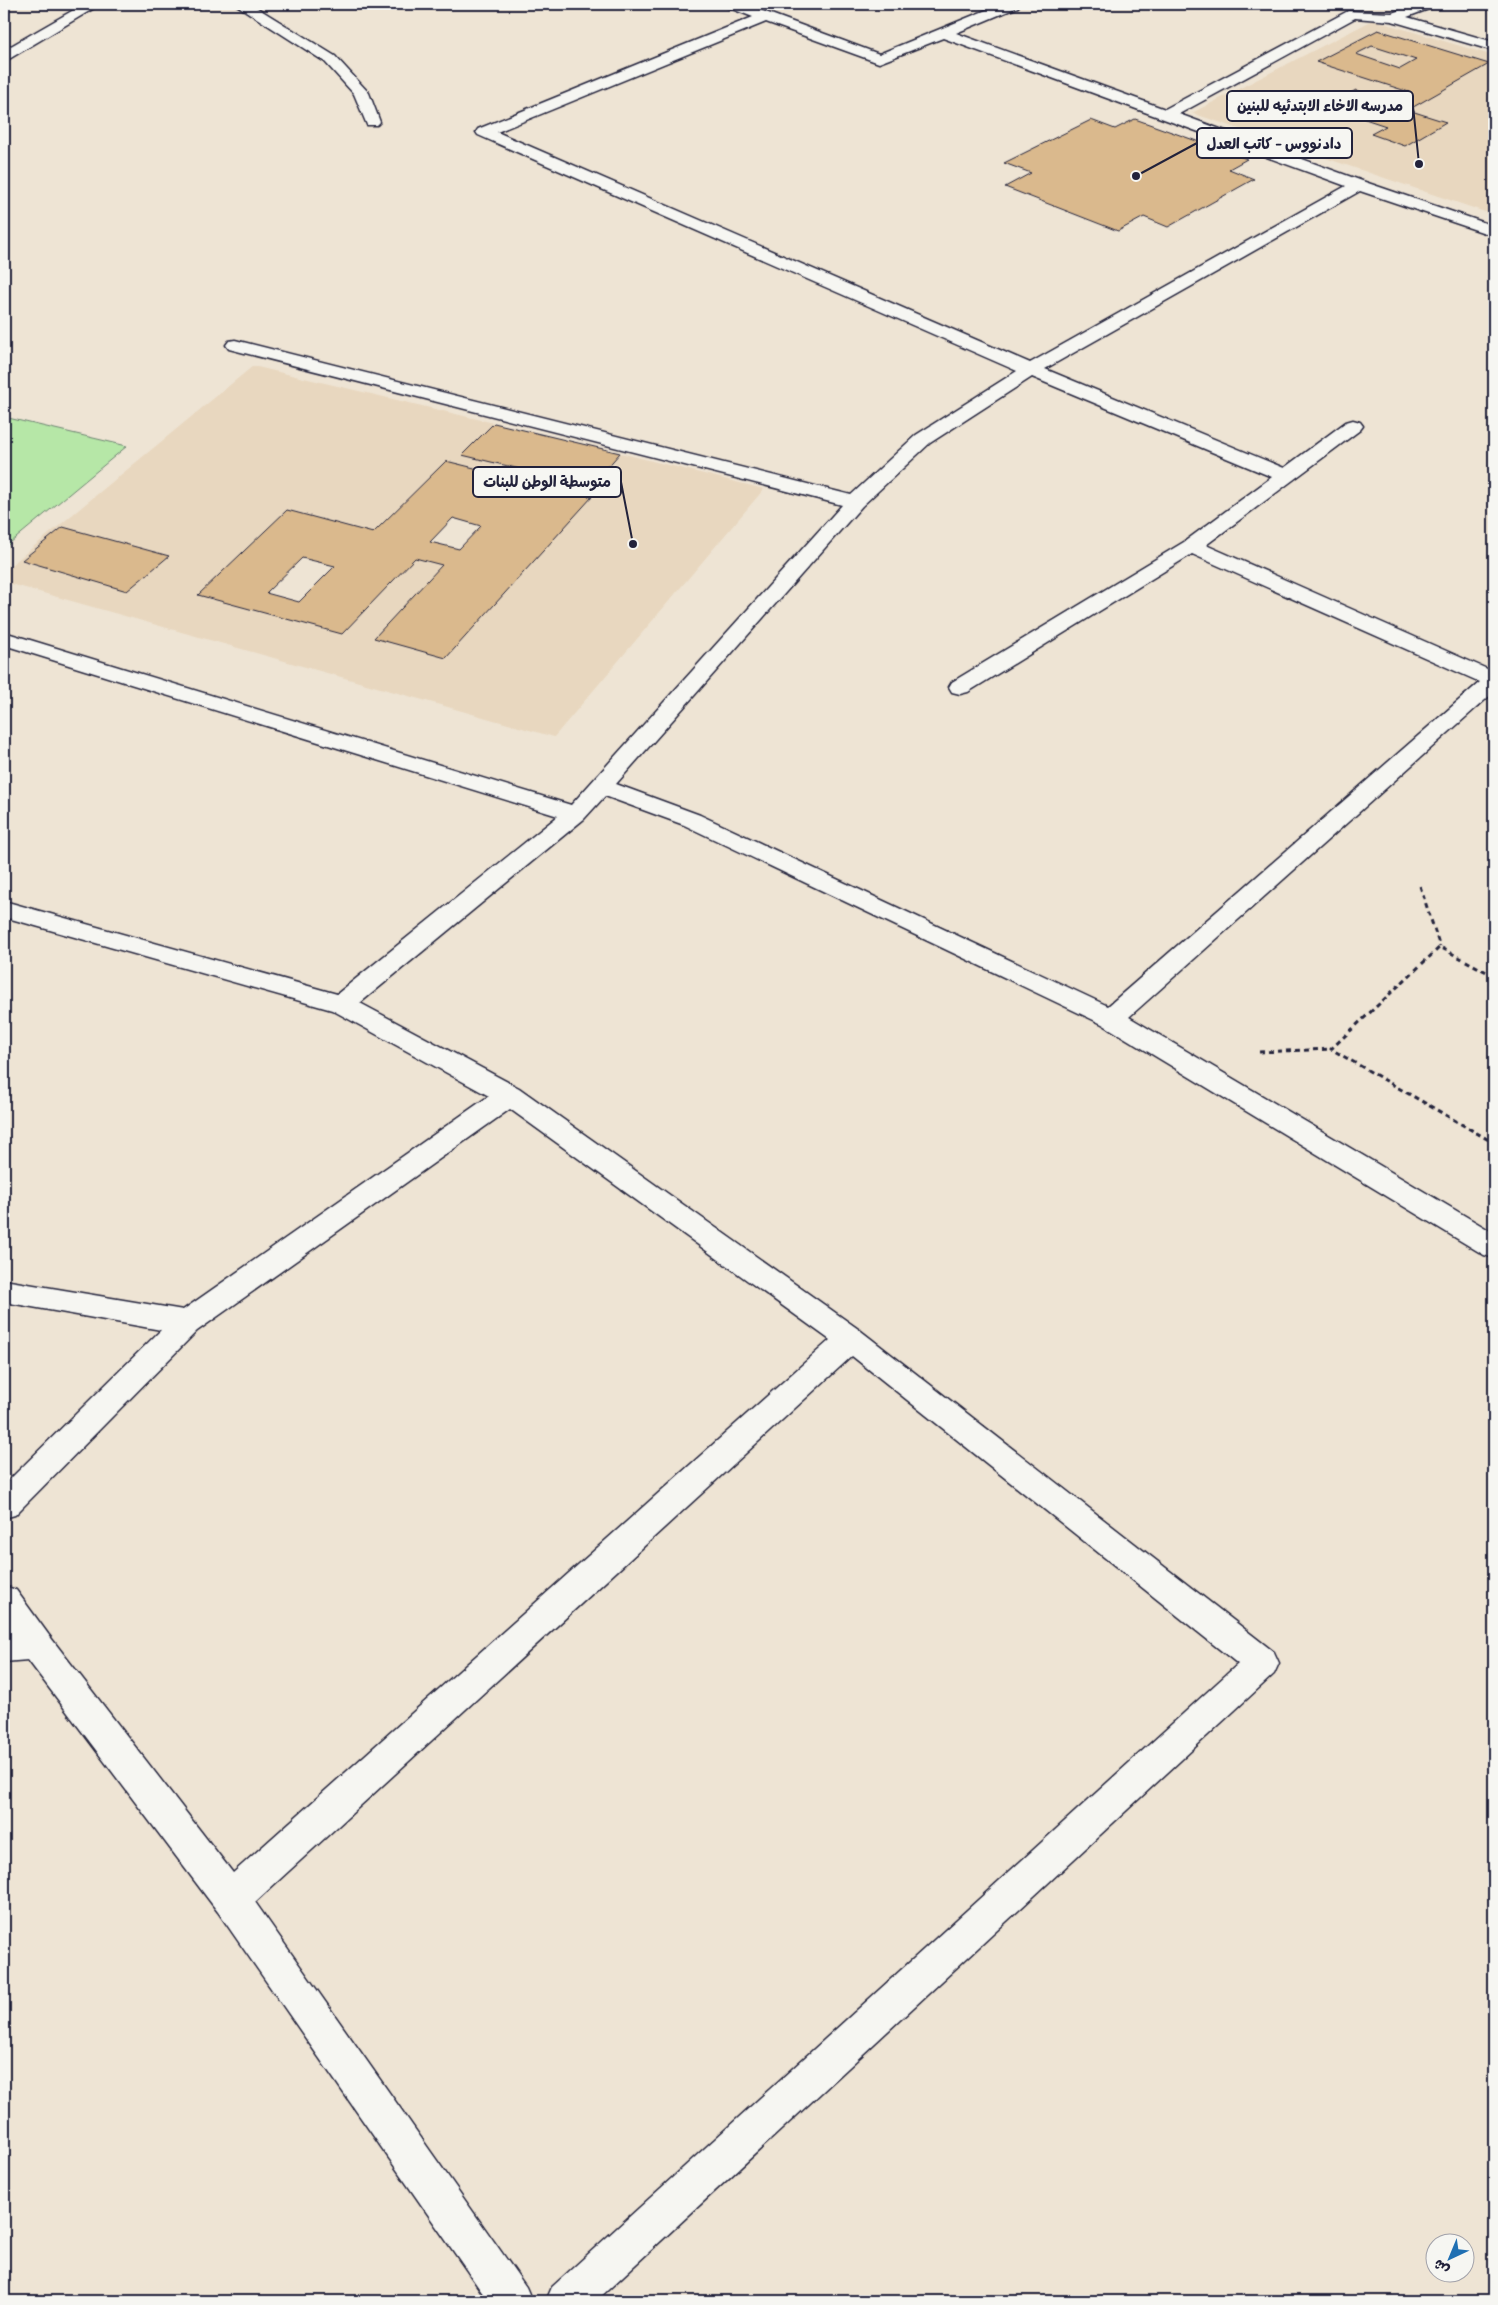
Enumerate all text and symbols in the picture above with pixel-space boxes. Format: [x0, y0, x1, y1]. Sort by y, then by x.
callout: مدرسه الاخاء الابتدئيه للبنين [1227, 91, 1413, 121]
text: مدرسه الاخاء الابتدئيه للبنين [1237, 97, 1403, 116]
callout: دادنووس - کاتب العدل [1197, 128, 1352, 158]
text: دادنووس - کاتب العدل [1207, 135, 1341, 154]
callout: متوسطة الوطن للبنات [473, 467, 621, 497]
text: متوسطة الوطن للبنات [483, 473, 611, 492]
north arrow [1426, 2232, 1476, 2282]
text: ش [1430, 2256, 1453, 2278]

